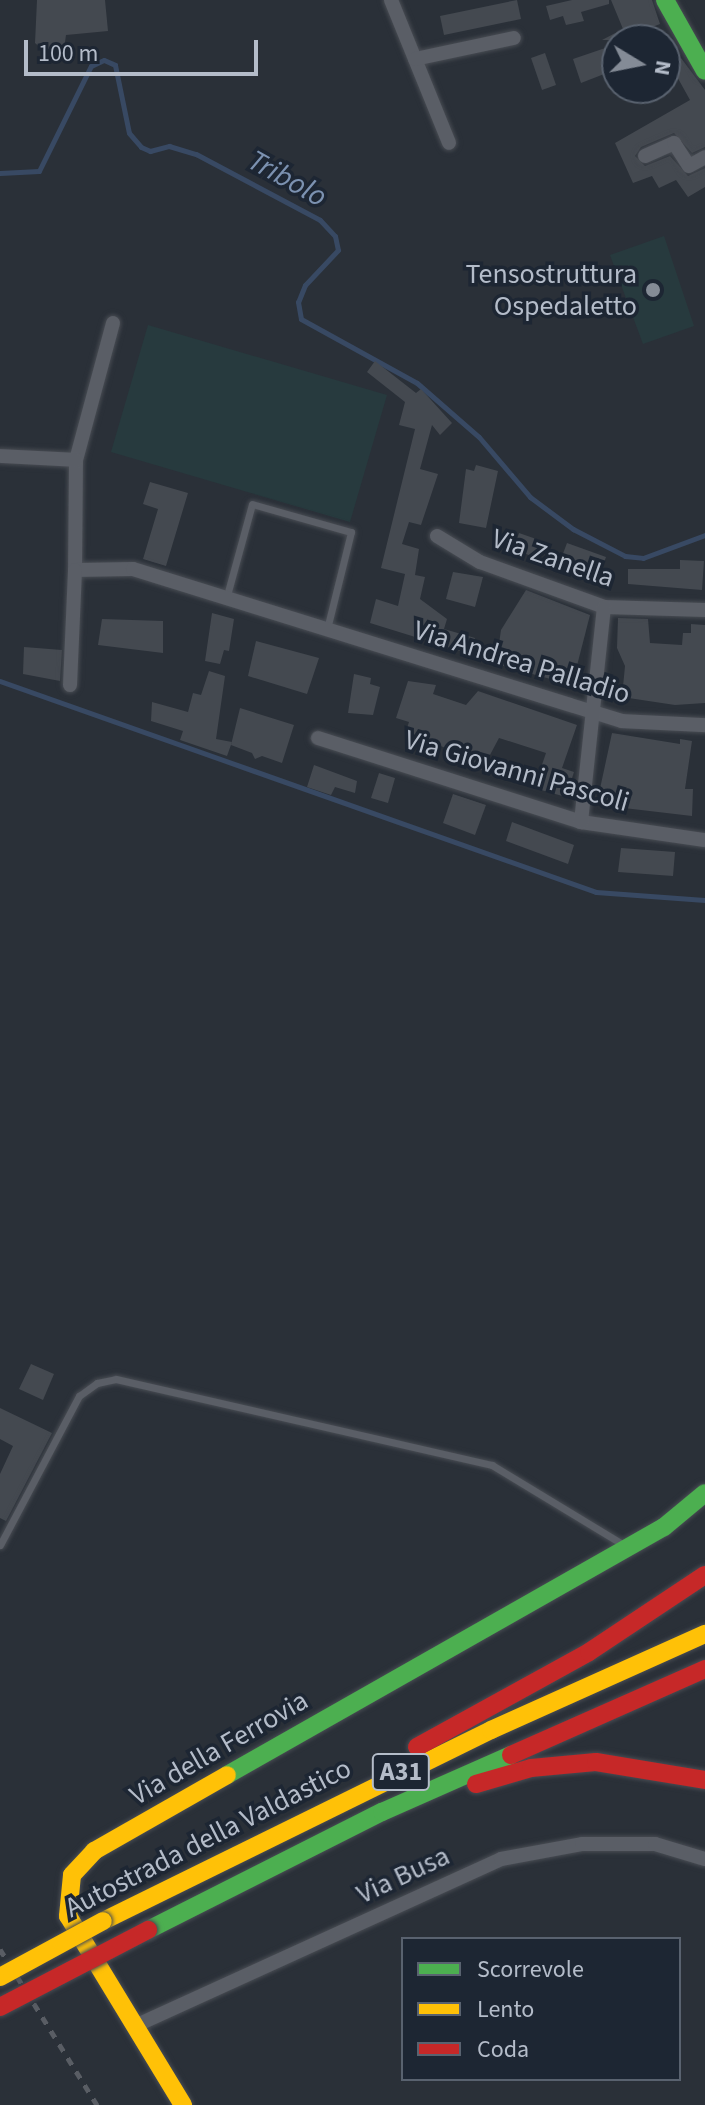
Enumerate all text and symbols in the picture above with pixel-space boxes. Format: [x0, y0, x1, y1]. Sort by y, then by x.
scale bar [28, 24, 262, 74]
north arrow [601, 24, 681, 104]
text: 100 m [38, 36, 98, 71]
text: N [646, 58, 680, 78]
water label: Tribolo [241, 143, 333, 215]
place label: Tensostruttura Ospedaletto [465, 257, 637, 323]
marker: Tensostruttura Ospedaletto [644, 281, 662, 299]
street label: Via Zanella [487, 521, 619, 595]
street label: Via Andrea Palladio [410, 613, 634, 711]
street label: Via Giovanni Pascoli [401, 723, 633, 819]
street label: Via della Ferrovia [124, 1683, 314, 1813]
road number: A31 [371, 1750, 431, 1794]
street label: Autostrada della Valdastico [59, 1751, 357, 1925]
street label: Via Busa [351, 1839, 455, 1911]
legend [401, 1937, 681, 2081]
text: Scorrevole [477, 1952, 584, 1987]
text: Lento [477, 1992, 534, 2027]
text: Coda [477, 2032, 529, 2067]

